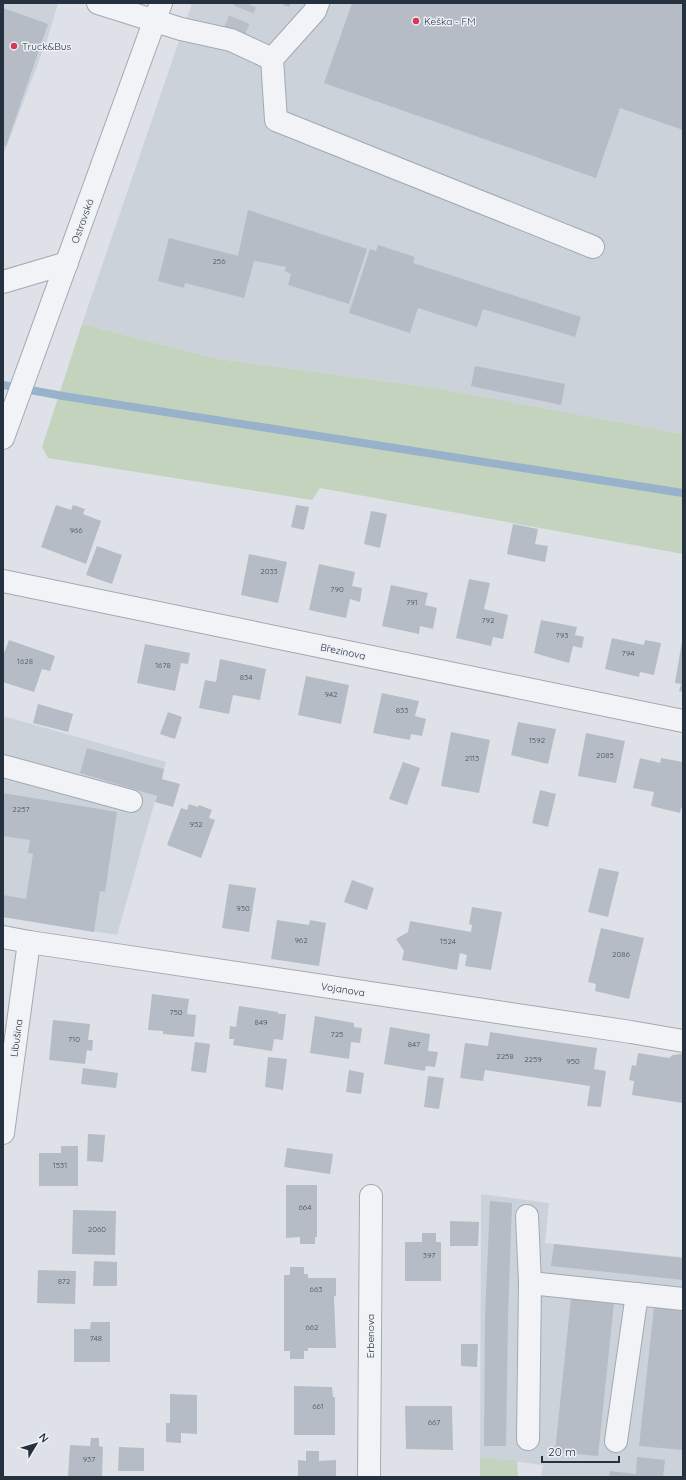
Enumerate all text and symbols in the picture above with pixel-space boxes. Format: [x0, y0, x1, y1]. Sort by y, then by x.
place label: Keška - FM [424, 15, 476, 28]
marker: Keška - FM [411, 16, 421, 26]
place label: Truck&Bus [22, 40, 71, 53]
marker: Truck&Bus [9, 41, 19, 51]
street label: Ostravská [68, 197, 97, 245]
house number: 256 [212, 256, 226, 266]
house number: 966 [69, 525, 83, 535]
house number: 2033 [260, 566, 278, 576]
house number: 790 [330, 584, 344, 594]
house number: 791 [406, 597, 418, 607]
house number: 792 [482, 615, 495, 625]
house number: 793 [556, 630, 568, 640]
street label: Březinova [319, 640, 367, 663]
house number: 794 [622, 648, 634, 658]
house number: 1628 [17, 656, 33, 666]
house number: 1678 [155, 660, 171, 670]
house number: 834 [240, 672, 252, 682]
house number: 942 [324, 689, 338, 699]
house number: 833 [396, 705, 408, 715]
house number: 1592 [529, 735, 546, 745]
house number: 2085 [596, 750, 614, 760]
house number: 2113 [465, 753, 479, 763]
house number: 2257 [12, 804, 30, 814]
house number: 932 [189, 819, 203, 829]
house number: 930 [236, 903, 250, 913]
house number: 962 [294, 935, 308, 945]
house number: 1524 [440, 936, 456, 946]
house number: 2086 [612, 949, 631, 959]
street label: Vojanova [320, 980, 366, 999]
house number: 750 [169, 1007, 183, 1017]
house number: 849 [255, 1017, 268, 1027]
street label: Libušina [7, 1018, 26, 1058]
house number: 725 [331, 1029, 343, 1039]
house number: 710 [68, 1034, 80, 1044]
house number: 847 [408, 1039, 420, 1049]
house number: 2258 [496, 1051, 514, 1061]
house number: 2259 [524, 1054, 542, 1064]
house number: 950 [566, 1056, 580, 1066]
house number: 1531 [53, 1160, 67, 1170]
house number: 664 [299, 1202, 311, 1212]
house number: 2060 [88, 1224, 106, 1234]
house number: 397 [423, 1250, 435, 1260]
house number: 872 [58, 1276, 71, 1286]
house number: 663 [310, 1284, 322, 1294]
street label: Erbenova [364, 1314, 377, 1358]
house number: 662 [305, 1322, 319, 1332]
house number: 748 [90, 1333, 102, 1343]
house number: 661 [312, 1401, 324, 1411]
house number: 667 [428, 1417, 440, 1427]
north arrow [16, 1424, 56, 1464]
text: N [36, 1430, 52, 1445]
scale bar [542, 1438, 619, 1464]
text: 20 m [548, 1444, 576, 1459]
house number: 937 [83, 1454, 95, 1464]

